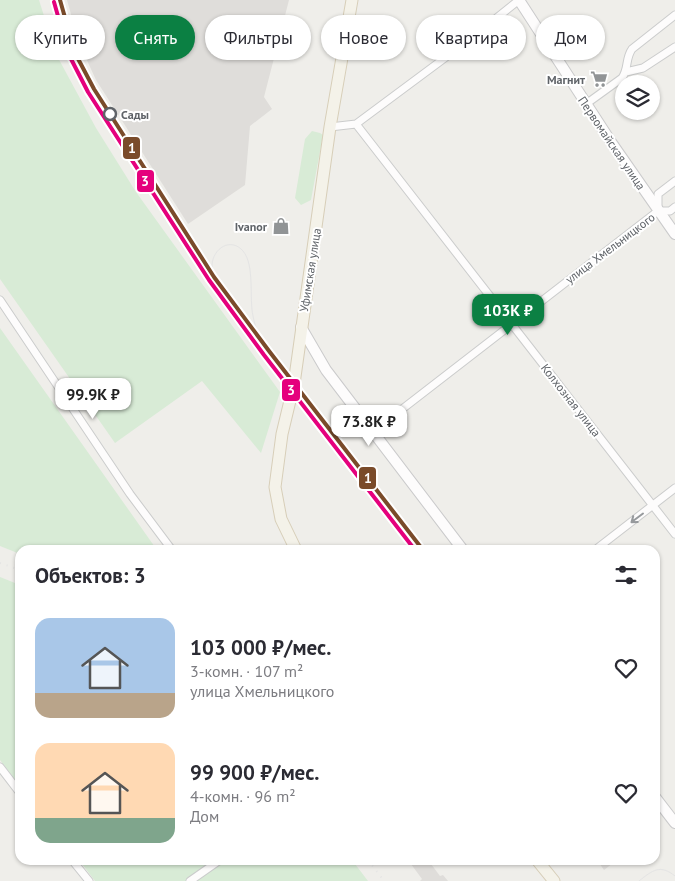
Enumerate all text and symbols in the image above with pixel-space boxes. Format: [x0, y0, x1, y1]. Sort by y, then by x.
chip: Купить [15, 15, 105, 60]
chip: Снять [115, 15, 195, 60]
chip: Фильтры [205, 15, 311, 60]
chip: Новое [321, 15, 406, 60]
chip: Квартира [416, 15, 526, 60]
chip: Дом [536, 15, 605, 60]
supermarket icon: Магнит [589, 69, 609, 89]
place label: Магнит [547, 72, 585, 87]
map controls [615, 75, 660, 120]
button: layers [615, 75, 660, 120]
street label: Первомайская улица [575, 93, 649, 193]
marker: Сады [103, 107, 117, 121]
place label: Сады [121, 107, 149, 122]
line badge: 1 [122, 136, 141, 160]
text: 1 [128, 139, 136, 157]
line badge: 3 [136, 169, 155, 193]
text: 3 [141, 172, 149, 190]
street label: улица Хмельницкого [562, 209, 658, 287]
shop icon: Ivanor [271, 216, 291, 236]
place label: Ivanor [235, 219, 268, 234]
street label: Уфимская улица [296, 227, 324, 313]
pin: 103K ₽ [467, 294, 549, 336]
text: 103K ₽ [483, 300, 533, 320]
street label: Колхозная улица [538, 361, 604, 440]
pin: 99.9K ₽ [47, 378, 139, 420]
line badge: 3 [281, 378, 301, 402]
text: 3 [287, 381, 295, 399]
text: 99.9K ₽ [66, 384, 120, 404]
pin: 73.8K ₽ [323, 404, 415, 447]
text: 73.8K ₽ [342, 411, 396, 431]
line badge: 1 [358, 466, 377, 490]
text: 1 [364, 469, 372, 487]
one-way arrow [630, 513, 644, 523]
icon: filters [612, 561, 640, 589]
text: Объектов: 3 [35, 562, 146, 589]
text: 103 000 ₽/мес. [190, 634, 331, 661]
icon: home [75, 638, 135, 698]
icon: heart [612, 654, 640, 682]
text: 3-комн. · 107 m² [190, 661, 303, 681]
text: улица Хмельницкого [190, 681, 334, 701]
text: 99 900 ₽/мес. [190, 759, 319, 786]
icon: home [75, 763, 135, 823]
icon: heart [612, 779, 640, 807]
text: 4-комн. · 96 m² [190, 786, 296, 806]
text: Дом [190, 806, 219, 826]

